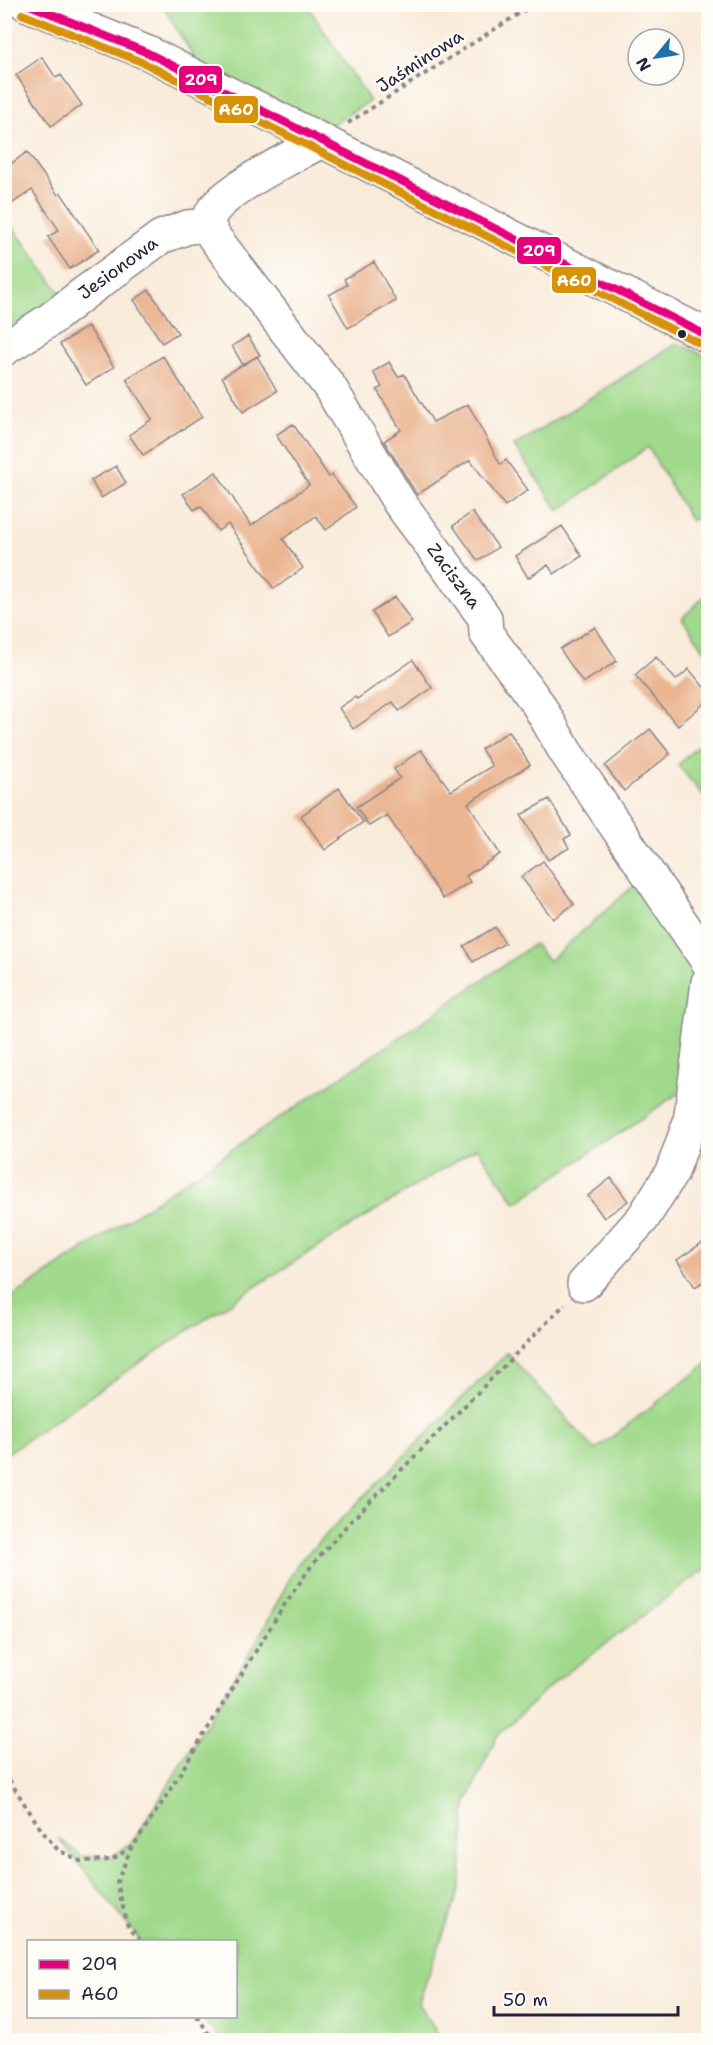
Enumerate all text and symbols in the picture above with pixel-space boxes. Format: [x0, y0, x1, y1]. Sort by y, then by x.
street label: Jaśminowa [372, 24, 468, 98]
north arrow [626, 27, 686, 87]
text: N [631, 54, 656, 75]
line badge: 209 [178, 65, 223, 94]
text: 209 [184, 69, 218, 90]
line badge: A60 [213, 95, 259, 124]
text: A60 [219, 99, 253, 120]
street label: Jesionowa [73, 231, 163, 305]
line badge: 209 [516, 236, 562, 265]
text: 209 [522, 240, 556, 261]
line badge: A60 [551, 266, 597, 294]
text: A60 [557, 270, 591, 291]
unlabelled marker [676, 328, 688, 340]
street label: Zaciszna [422, 538, 486, 614]
legend [27, 1940, 237, 2018]
text: 209 [81, 1952, 118, 1976]
scale bar [494, 1979, 678, 2017]
text: A60 [81, 1982, 119, 2006]
text: 50 m [503, 1988, 548, 2012]

